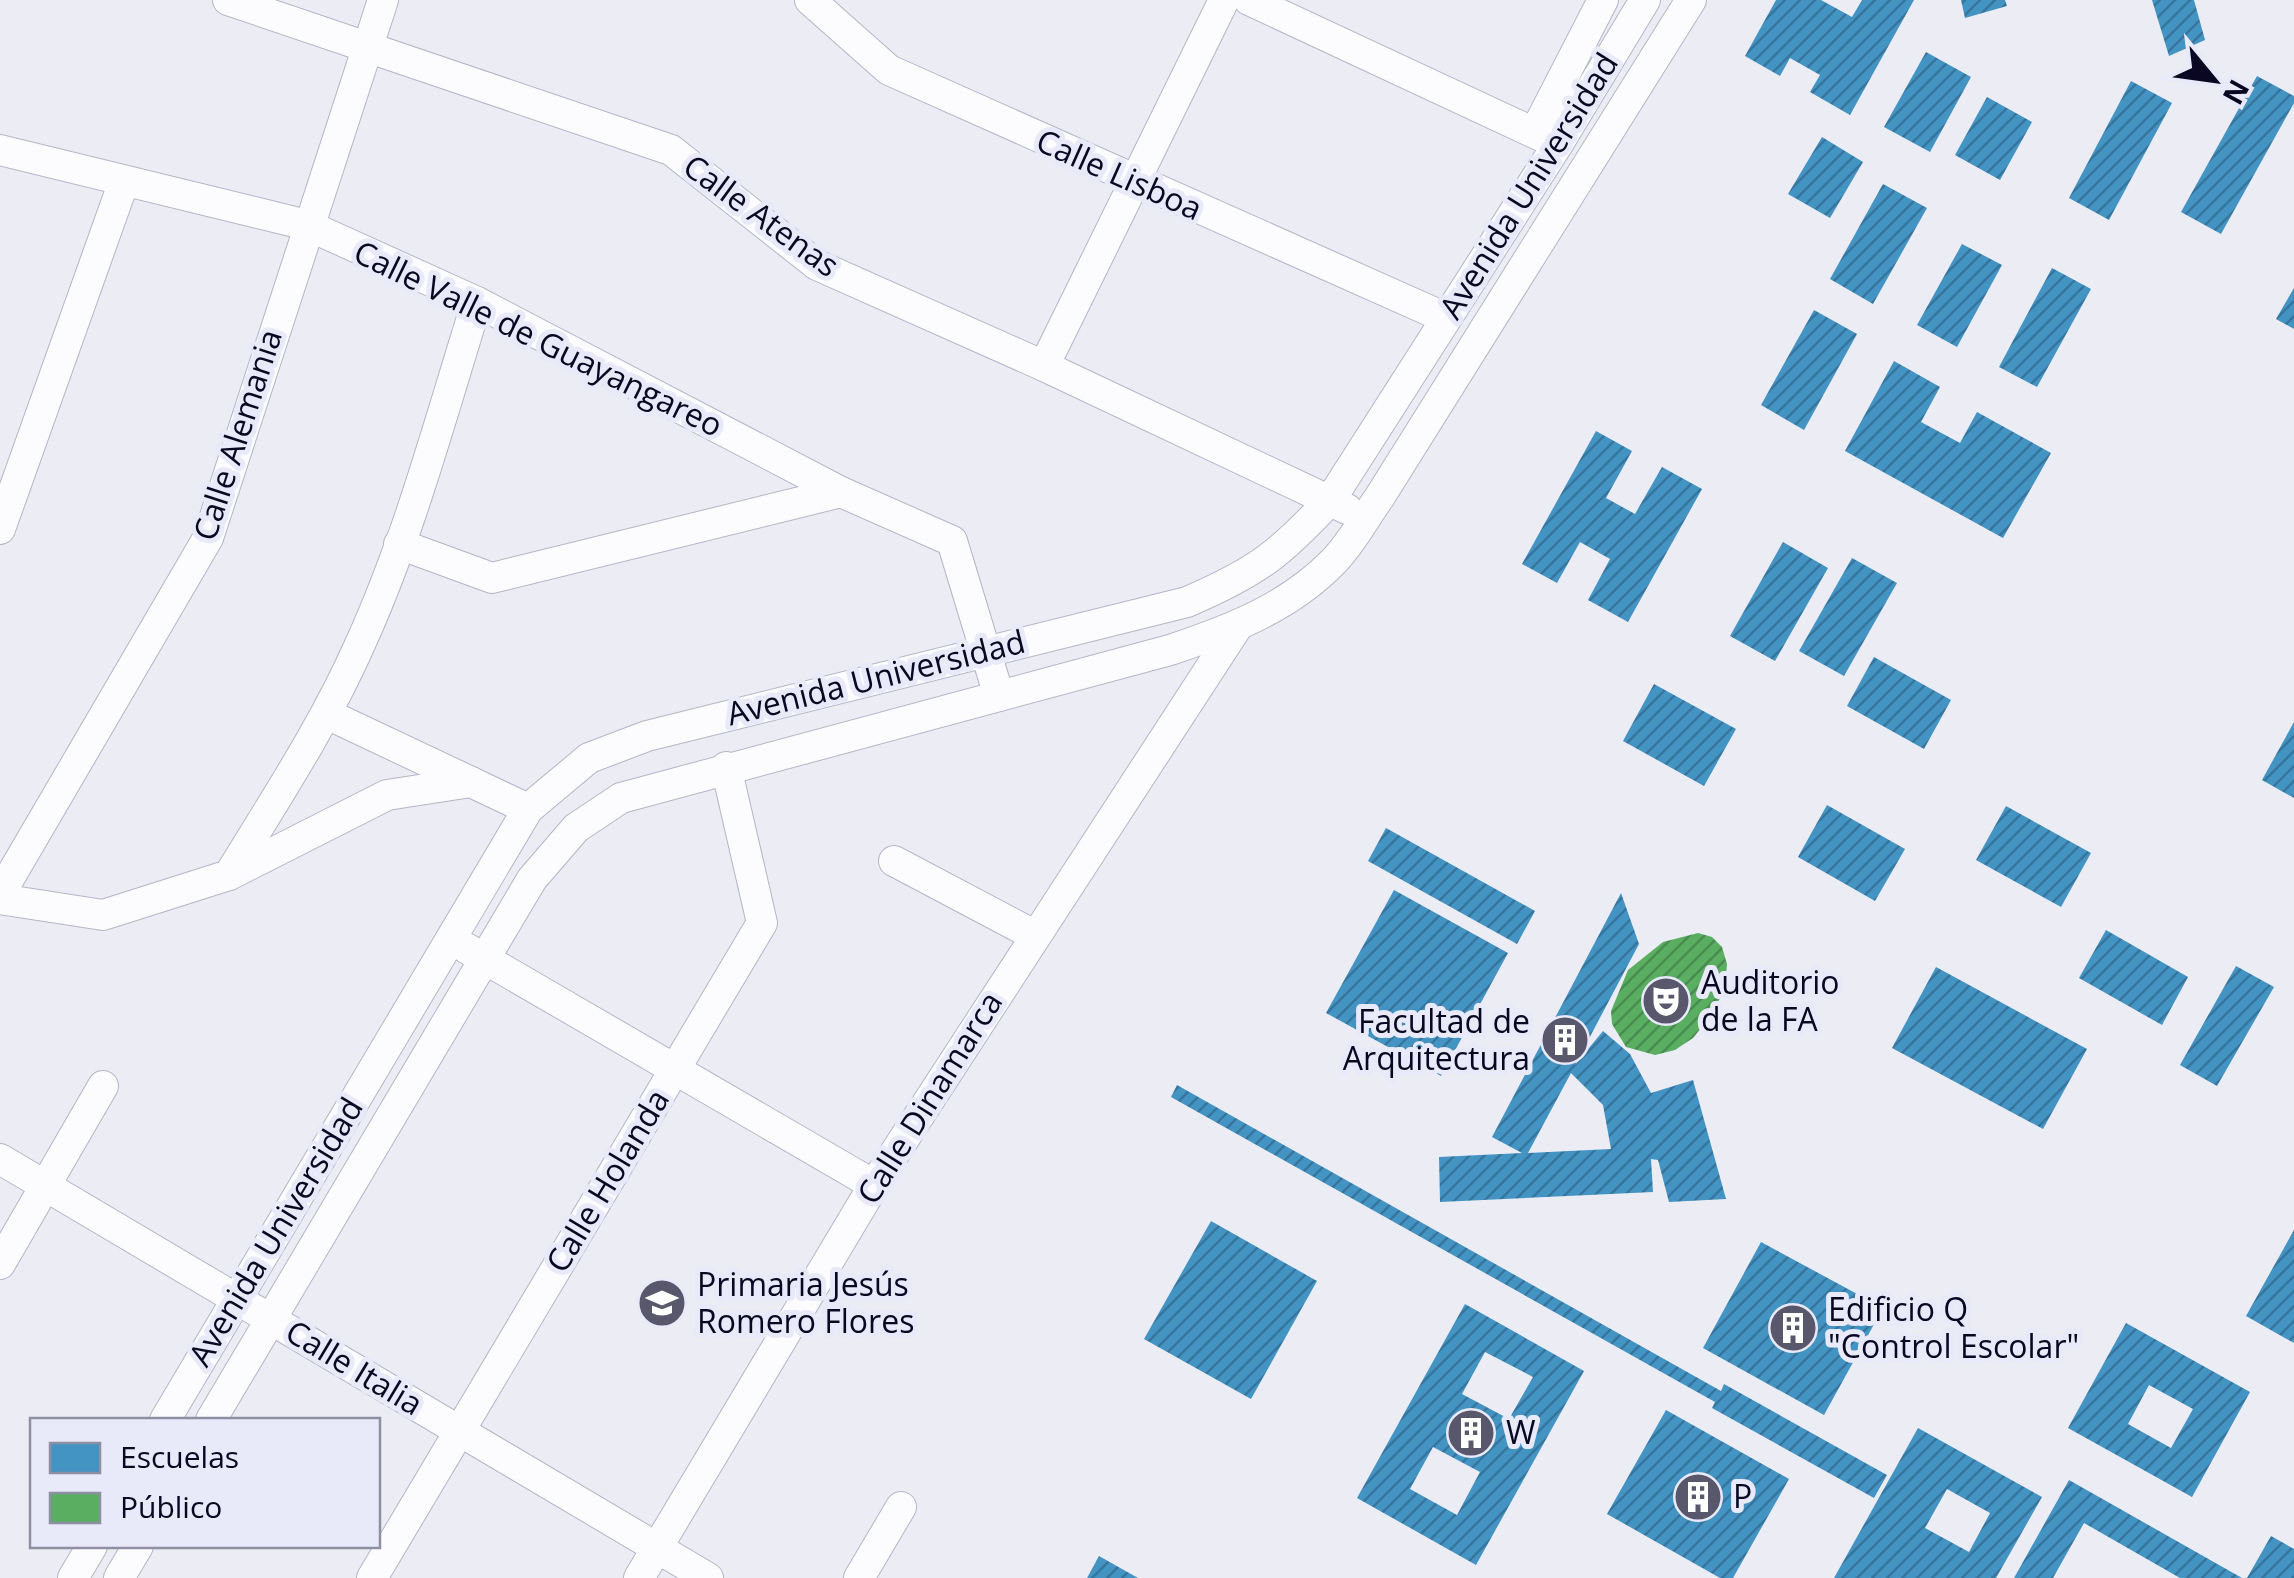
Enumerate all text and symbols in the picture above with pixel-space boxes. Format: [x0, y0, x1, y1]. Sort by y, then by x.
north arrow [2164, 30, 2264, 130]
street label: Avenida Universidad [1428, 44, 1627, 326]
text: N [2215, 73, 2259, 112]
street label: Calle Lisboa [1030, 118, 1209, 229]
street label: Calle Atenas [675, 144, 848, 286]
street label: Calle Valle de Guayangareo [347, 230, 730, 446]
street label: Calle Alemania [182, 323, 291, 546]
street label: Avenida Universidad [722, 619, 1029, 734]
place label: Auditorio de la FA [1701, 960, 1840, 1040]
theatre icon: Auditorio de la FA [1640, 975, 1692, 1027]
street label: Calle Dinamarca [846, 983, 1011, 1211]
place label: Facultad de Arquitectura [1343, 999, 1530, 1079]
building icon: Facultad de Arquitectura [1539, 1014, 1591, 1066]
street label: Calle Holanda [535, 1081, 678, 1280]
street label: Avenida Universidad [178, 1089, 372, 1373]
place label: Primaria Jesús Romero Flores [697, 1262, 914, 1342]
school or university icon: Primaria Jesús Romero Flores [636, 1277, 688, 1329]
place label: Edificio Q "Control Escolar" [1828, 1287, 2079, 1367]
building icon: Edificio Q "Control Escolar" [1767, 1302, 1819, 1354]
street label: Calle Italia [278, 1309, 431, 1424]
building icon: W [1445, 1407, 1497, 1459]
place label: W [1506, 1410, 1536, 1453]
legend [30, 1418, 380, 1548]
text: Escuelas [120, 1436, 239, 1477]
building icon: P [1672, 1471, 1724, 1523]
place label: P [1733, 1474, 1752, 1517]
text: Público [120, 1486, 222, 1527]

